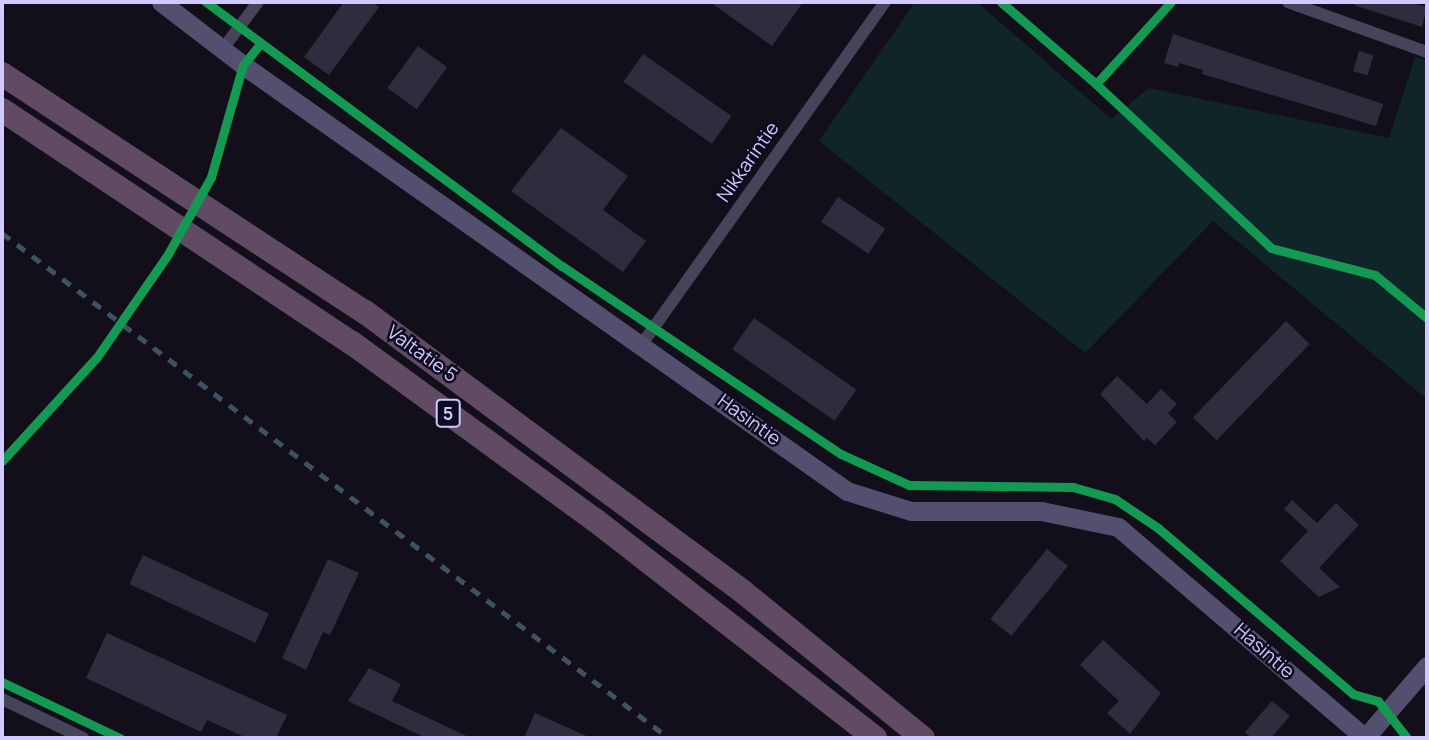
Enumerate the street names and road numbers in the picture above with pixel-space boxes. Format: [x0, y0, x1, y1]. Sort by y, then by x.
street label: Nikkarintie [712, 118, 784, 206]
street label: Valtatie 5 [382, 321, 462, 387]
street label: Hasintie [713, 389, 785, 451]
road number: 5 [434, 398, 462, 428]
street label: Hasintie [1229, 619, 1299, 683]

